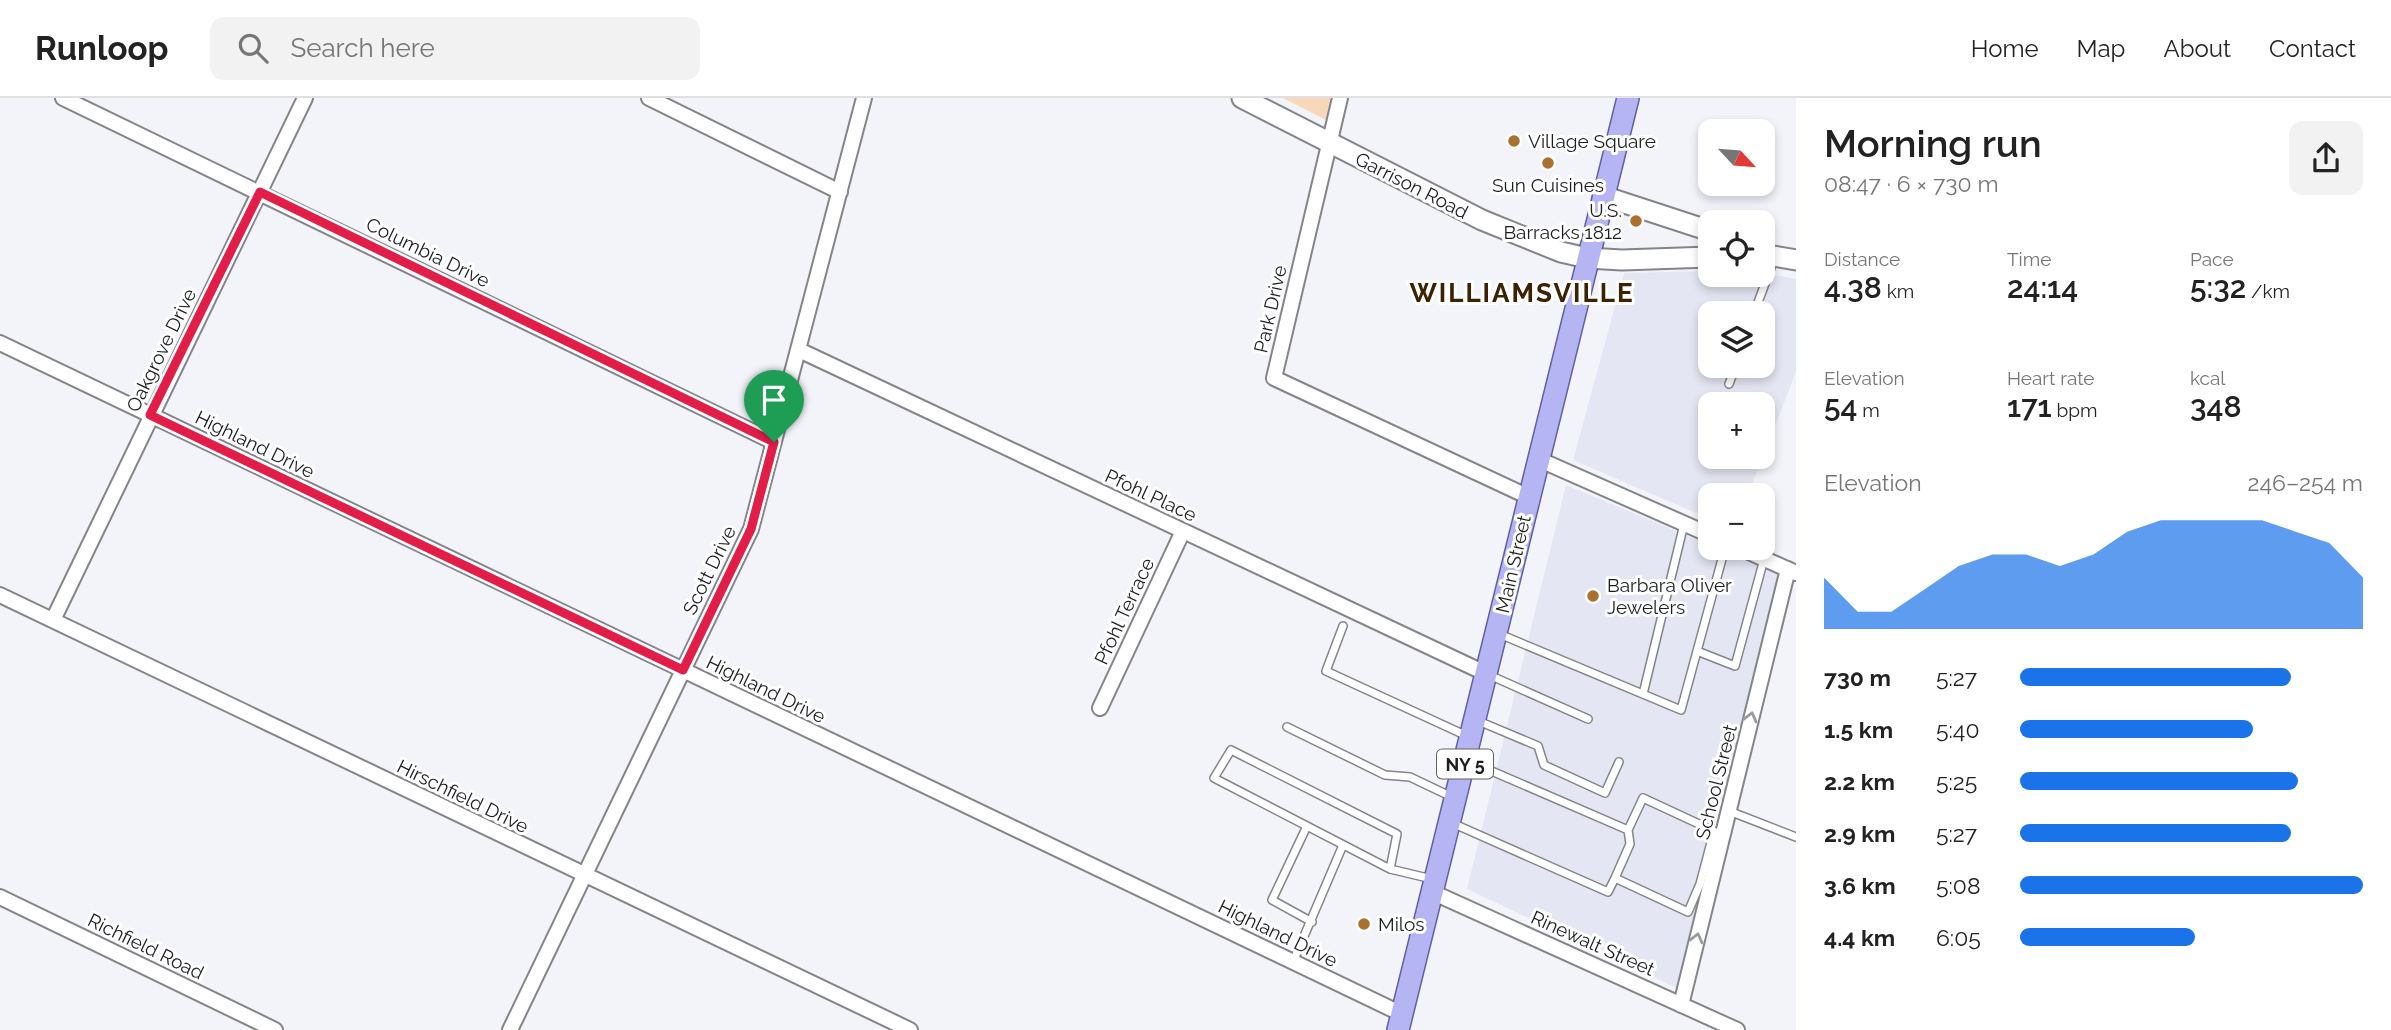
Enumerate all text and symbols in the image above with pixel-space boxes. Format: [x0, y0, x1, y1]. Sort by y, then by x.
search box [210, 17, 700, 80]
text: Runloop [35, 29, 168, 68]
icon: search [234, 29, 272, 67]
text: Search here [290, 33, 435, 63]
text: Home [1971, 34, 2039, 63]
text: Map [2077, 34, 2125, 63]
text: About [2163, 34, 2231, 63]
text: Contact [2269, 34, 2356, 63]
north arrow [1698, 119, 1774, 196]
map controls [1698, 119, 1775, 560]
text: Morning run [1824, 121, 2042, 166]
button: share [2289, 121, 2363, 195]
place label: Village Square [1528, 130, 1656, 152]
marker: Village Square [1506, 133, 1522, 149]
street label: Garrison Road [1352, 147, 1472, 223]
marker: Sun Cuisines [1540, 155, 1556, 171]
text: 08:47 · 6 × 730 m [1824, 170, 1999, 197]
place label: Sun Cuisines [1492, 174, 1604, 196]
place label: U.S. Barracks 1812 [1503, 199, 1622, 243]
button: locate [1698, 210, 1775, 287]
street label: Columbia Drive [363, 213, 493, 291]
marker: U.S. Barracks 1812 [1628, 213, 1644, 229]
text: Distance [1824, 248, 1900, 270]
text: Time [2007, 248, 2051, 270]
text: Pace [2190, 248, 2234, 270]
street label: Park Drive [1249, 263, 1291, 355]
text: 4.38 [1824, 270, 1882, 305]
text: 24:14 [2007, 270, 2078, 305]
text: 5:32 [2190, 270, 2246, 305]
district label: WILLIAMSVILLE [1409, 278, 1635, 308]
text: km [1882, 280, 1914, 302]
text: /km [2246, 280, 2290, 302]
street label: Oakgrove Drive [122, 285, 200, 415]
button: layers [1698, 301, 1775, 378]
text: Elevation [1824, 367, 1905, 389]
text: Heart rate [2007, 367, 2095, 389]
text: kcal [2190, 367, 2226, 389]
pin [744, 370, 804, 442]
icon: arrive [755, 381, 793, 419]
text: 54 [1824, 389, 1857, 424]
text: 171 [2007, 389, 2052, 424]
text: 348 [2190, 389, 2241, 424]
button: + [1698, 392, 1775, 469]
text: m [1857, 399, 1880, 421]
text: bpm [2052, 399, 2097, 421]
street label: Highland Drive [192, 406, 318, 482]
street label: Pfohl Place [1102, 464, 1200, 526]
text: Elevation [1824, 469, 1922, 496]
text: 246–254 m [2247, 469, 2363, 496]
button: − [1698, 483, 1775, 560]
street label: Main Street [1491, 512, 1535, 615]
street label: Scott Drive [678, 522, 740, 618]
street label: Pfohl Terrace [1090, 554, 1158, 668]
place label: Barbara Oliver Jewelers [1607, 574, 1732, 618]
marker: Barbara Oliver Jewelers [1585, 588, 1601, 604]
street label: Highland Drive [703, 651, 829, 727]
text: 730 m [1824, 664, 1891, 691]
text: 5:27 [1936, 664, 1977, 691]
one-way arrow [1743, 711, 1757, 723]
text: 1.5 km [1824, 716, 1893, 743]
text: 5:40 [1936, 716, 1980, 743]
street label: School Street [1691, 722, 1741, 842]
road number: NY 5 [1437, 750, 1493, 778]
street label: Hirschfield Drive [394, 755, 532, 837]
text: 2.2 km [1824, 768, 1895, 795]
text: 5:25 [1936, 768, 1977, 795]
text: 2.9 km [1824, 820, 1895, 847]
text: 5:27 [1936, 820, 1977, 847]
text: 3.6 km [1824, 872, 1896, 899]
text: 5:08 [1936, 872, 1981, 899]
street label: Highland Drive [1215, 895, 1341, 971]
street label: Rinewalt Street [1528, 906, 1659, 980]
street label: Richfield Road [85, 908, 207, 984]
place label: Milos [1378, 913, 1424, 935]
marker: Milos [1356, 916, 1372, 932]
text: 4.4 km [1824, 924, 1895, 951]
text: 6:05 [1936, 924, 1981, 951]
one-way arrow [1689, 932, 1704, 944]

